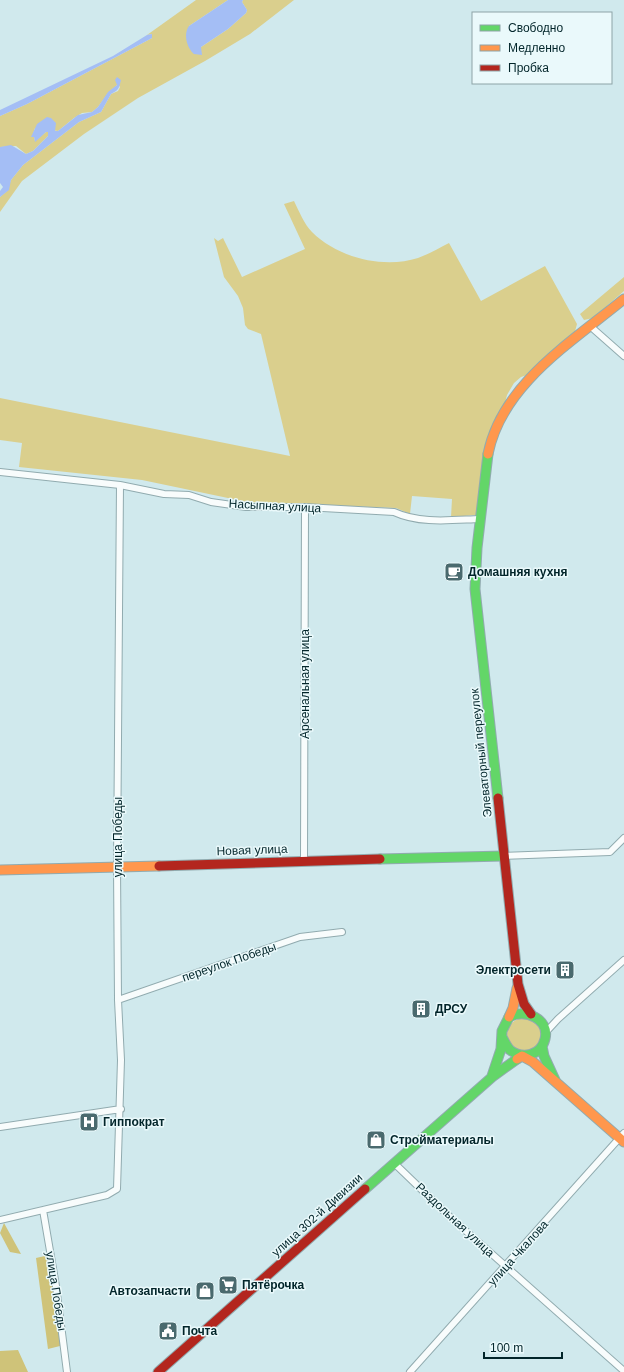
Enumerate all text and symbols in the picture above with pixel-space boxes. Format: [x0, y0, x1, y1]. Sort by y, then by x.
legend [472, 12, 612, 84]
text: Свободно [508, 21, 563, 35]
text: Медленно [508, 41, 565, 55]
text: Пробка [508, 61, 549, 75]
street label: Насыпная улица [228, 497, 322, 515]
cafe icon: Домашняя кухня [443, 561, 465, 583]
place label: Домашняя кухня [468, 565, 568, 579]
street label: Арсенальная улица [298, 629, 312, 739]
street label: Элеваторный переулок [467, 687, 495, 818]
street label: улица Победы [111, 797, 125, 877]
street label: Новая улица [216, 842, 288, 858]
street label: переулок Победы [180, 939, 278, 985]
building icon: Электросети [554, 959, 576, 981]
place label: Электросети [476, 963, 551, 977]
building icon: ДРСУ [410, 998, 432, 1020]
place label: ДРСУ [435, 1002, 468, 1016]
hospital icon: Гиппократ [78, 1111, 100, 1133]
place label: Гиппократ [103, 1115, 165, 1129]
shop icon: Стройматериалы [365, 1129, 387, 1151]
place label: Стройматериалы [390, 1133, 494, 1147]
street label: улица 302-й Дивизии [269, 1171, 365, 1259]
street label: Раздольная улица [413, 1180, 497, 1260]
street label: улица Чкалова [485, 1217, 551, 1289]
street label: улица Победы [43, 1250, 69, 1332]
supermarket icon: Пятёрочка [217, 1274, 239, 1296]
place label: Пятёрочка [242, 1278, 305, 1292]
shop icon: Автозапчасти [194, 1280, 216, 1302]
place label: Автозапчасти [109, 1284, 191, 1298]
public building icon: Почта [157, 1320, 179, 1342]
place label: Почта [182, 1324, 218, 1338]
scale bar [484, 1334, 562, 1360]
text: 100 m [490, 1341, 523, 1355]

